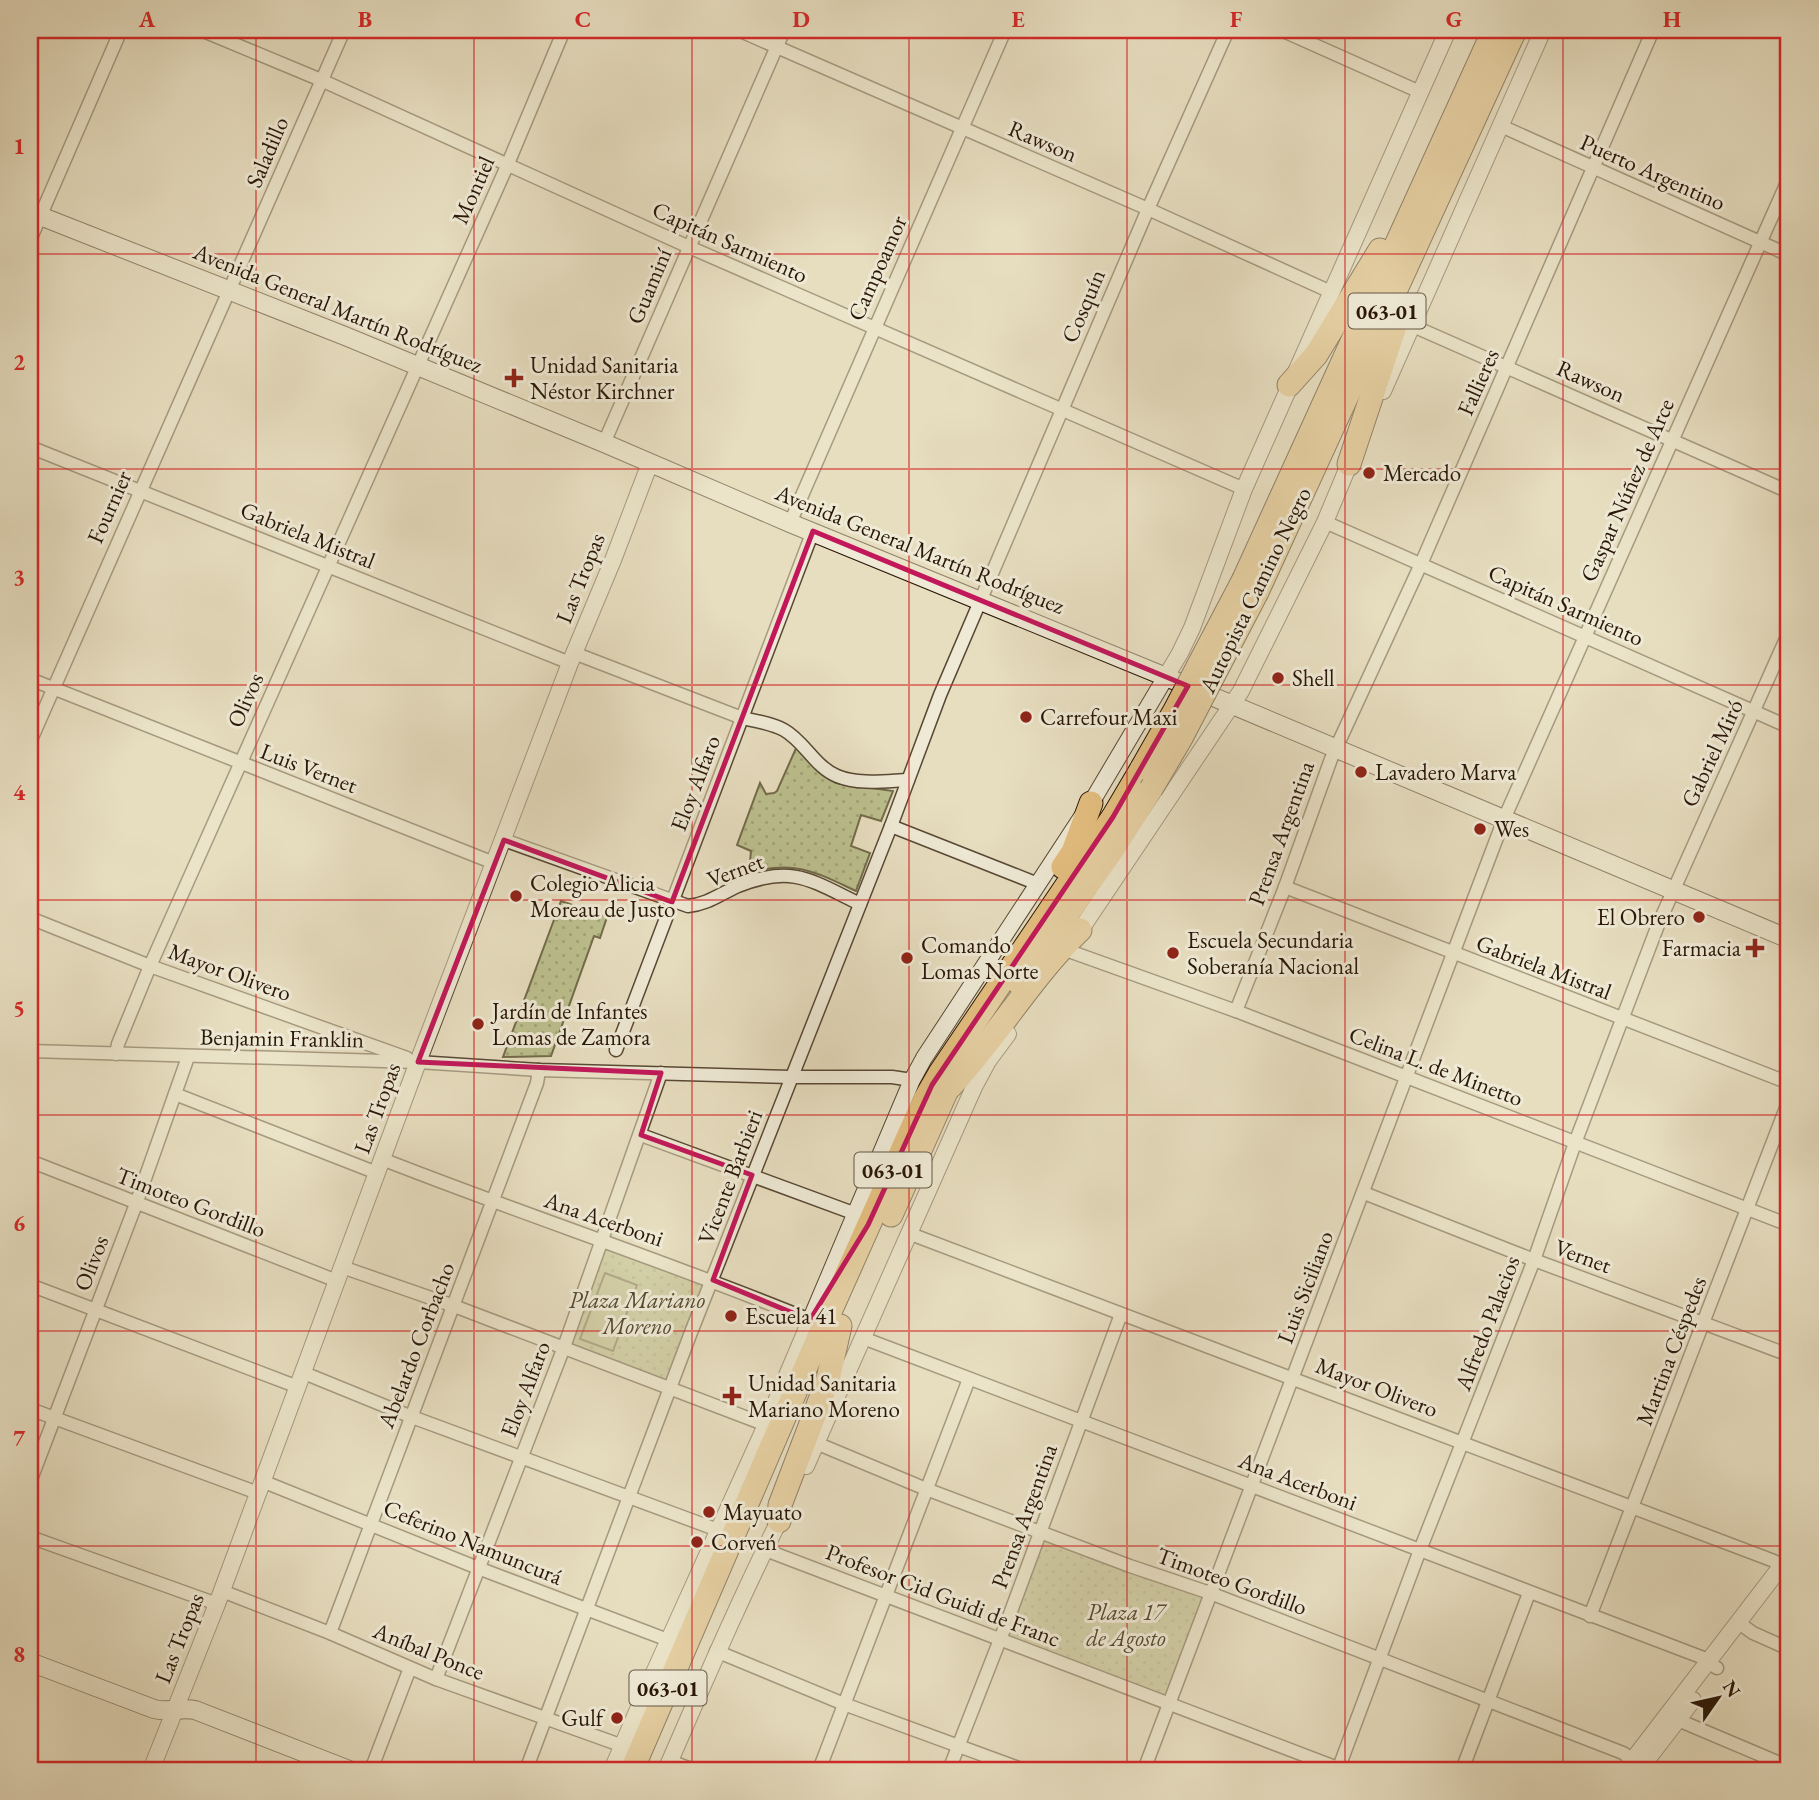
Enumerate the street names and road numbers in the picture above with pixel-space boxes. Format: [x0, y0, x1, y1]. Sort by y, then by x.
street label: Saladillo [239, 112, 295, 192]
street label: Rawson [1004, 113, 1082, 169]
street label: Puerto Argentino [1576, 127, 1730, 217]
street label: Montiel [445, 151, 501, 229]
street label: Capitán Sarmiento [648, 194, 812, 290]
street label: Campoamor [840, 210, 914, 325]
street label: Avenida General Martín Rodríguez [188, 236, 487, 380]
street label: Guaminí [620, 243, 678, 328]
street label: Cosquín [1054, 265, 1112, 347]
road number: 063-01 [1348, 294, 1426, 328]
street label: Fallieres [1450, 344, 1506, 420]
street label: Rawson [1552, 353, 1630, 409]
street label: Gaspar Núñez de Arce [1573, 394, 1681, 586]
street label: Fournier [80, 466, 138, 548]
street label: Avenida General Martín Rodríguez [770, 477, 1069, 621]
street label: Autopista Camino Negro [1192, 482, 1318, 699]
street label: Gabriela Mistral [236, 494, 380, 576]
street label: Las Tropas [548, 528, 612, 628]
street label: Capitán Sarmiento [1484, 557, 1648, 653]
street label: Olivos [220, 668, 270, 732]
street label: Gabriel Miró [1674, 694, 1750, 812]
street label: Eloy Alfaro [663, 731, 727, 835]
street label: Luis Vernet [256, 736, 362, 800]
street label: Prensa Argentina [1241, 756, 1321, 909]
street label: Vernet [703, 846, 768, 894]
street label: Gabriela Mistral [1472, 927, 1616, 1007]
street label: Mayor Olivero [164, 936, 296, 1008]
street label: Celina L. de Minetto [1345, 1019, 1527, 1113]
street label: Benjamin Franklin [200, 1022, 364, 1054]
street label: Las Tropas [347, 1058, 407, 1158]
street label: Vicente Barbieri [691, 1105, 769, 1248]
road number: 063-01 [854, 1152, 931, 1188]
street label: Timoteo Gordillo [112, 1160, 270, 1244]
street label: Ana Acerboni [539, 1184, 668, 1254]
street label: Luis Siciliano [1270, 1226, 1340, 1348]
street label: Olivos [67, 1231, 115, 1295]
street label: Vernet [1551, 1232, 1616, 1280]
street label: Alfredo Palacios [1447, 1251, 1526, 1396]
street label: Abelardo Corbacho [370, 1258, 461, 1433]
street label: Martina Céspedes [1629, 1272, 1713, 1430]
street label: Eloy Alfaro [493, 1337, 557, 1441]
street label: Mayor Olivero [1312, 1350, 1442, 1424]
street label: Prensa Argentina [984, 1439, 1064, 1592]
street label: Ana Acerboni [1234, 1444, 1362, 1517]
street label: Ceferino Namuncurá [379, 1492, 568, 1592]
street label: Profesor Cid Guidi de Franc [822, 1536, 1064, 1654]
street label: Timoteo Gordillo [1153, 1540, 1311, 1622]
street label: Las Tropas [147, 1588, 211, 1688]
street label: Aníbal Ponce [368, 1615, 489, 1687]
road number: 063-01 [630, 1670, 706, 1706]

